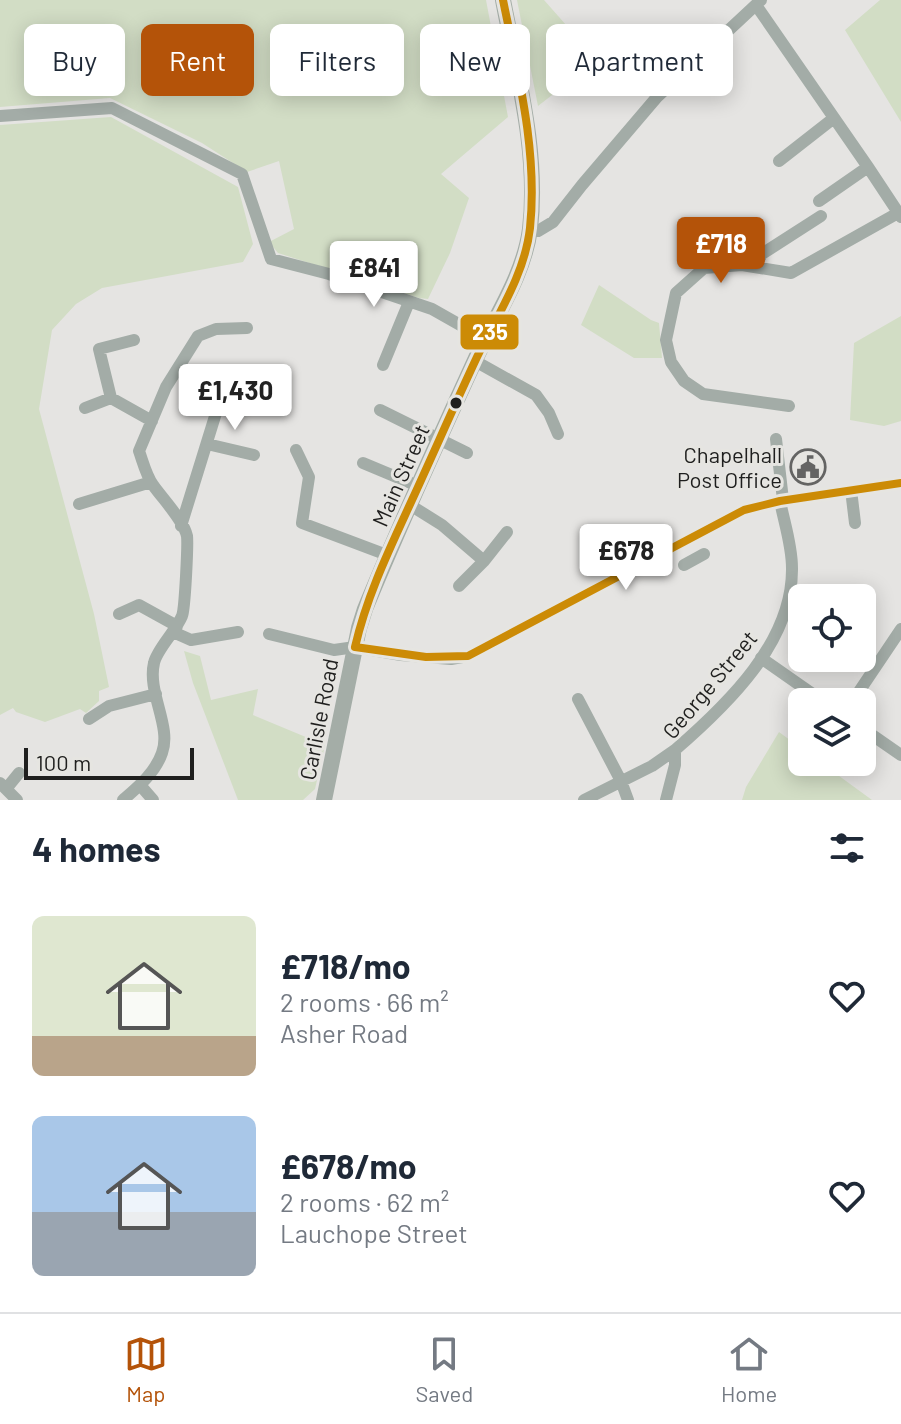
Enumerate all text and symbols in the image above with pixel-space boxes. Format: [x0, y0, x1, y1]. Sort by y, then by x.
chip: Buy [24, 24, 125, 96]
chip: Rent [141, 24, 254, 96]
chip: Filters [270, 24, 404, 96]
chip: New [420, 24, 530, 96]
chip: Apartment [546, 24, 733, 96]
pin: £718 [674, 217, 768, 285]
text: £718 [695, 227, 747, 258]
pin: £841 [327, 241, 421, 309]
text: £841 [348, 251, 400, 282]
line badge: 235 [459, 313, 520, 351]
text: 235 [472, 318, 508, 344]
pin: £1,430 [170, 364, 300, 432]
text: £1,430 [197, 374, 273, 405]
unlabelled marker [448, 395, 464, 411]
street label: Main Street [366, 420, 434, 530]
place label: Chapelhall Post Office [677, 441, 782, 492]
public building icon: Chapelhall Post Office [789, 448, 827, 486]
pin: £678 [579, 524, 673, 592]
text: £678 [598, 534, 654, 565]
map controls [788, 584, 876, 776]
button: locate [788, 584, 876, 672]
street label: George Street [656, 625, 762, 743]
street label: Carlisle Road [293, 656, 343, 782]
button: layers [788, 688, 876, 776]
scale bar [24, 744, 194, 780]
text: 100 m [36, 749, 91, 775]
icon: filters [825, 826, 869, 870]
text: 4 homes [32, 828, 161, 869]
text: £718/mo [280, 945, 411, 986]
icon: home [96, 948, 192, 1044]
icon: heart [825, 974, 869, 1018]
text: 2 rooms · 66 m² [280, 986, 449, 1017]
text: Asher Road [280, 1017, 408, 1048]
text: £678/mo [280, 1145, 417, 1186]
icon: home [96, 1148, 192, 1244]
icon: heart [825, 1174, 869, 1218]
text: 2 rooms · 62 m² [280, 1186, 449, 1217]
text: Lauchope Street [280, 1217, 468, 1248]
tab: Map [124, 1332, 168, 1406]
tab: Saved [416, 1332, 473, 1406]
tab: Home [721, 1332, 777, 1406]

